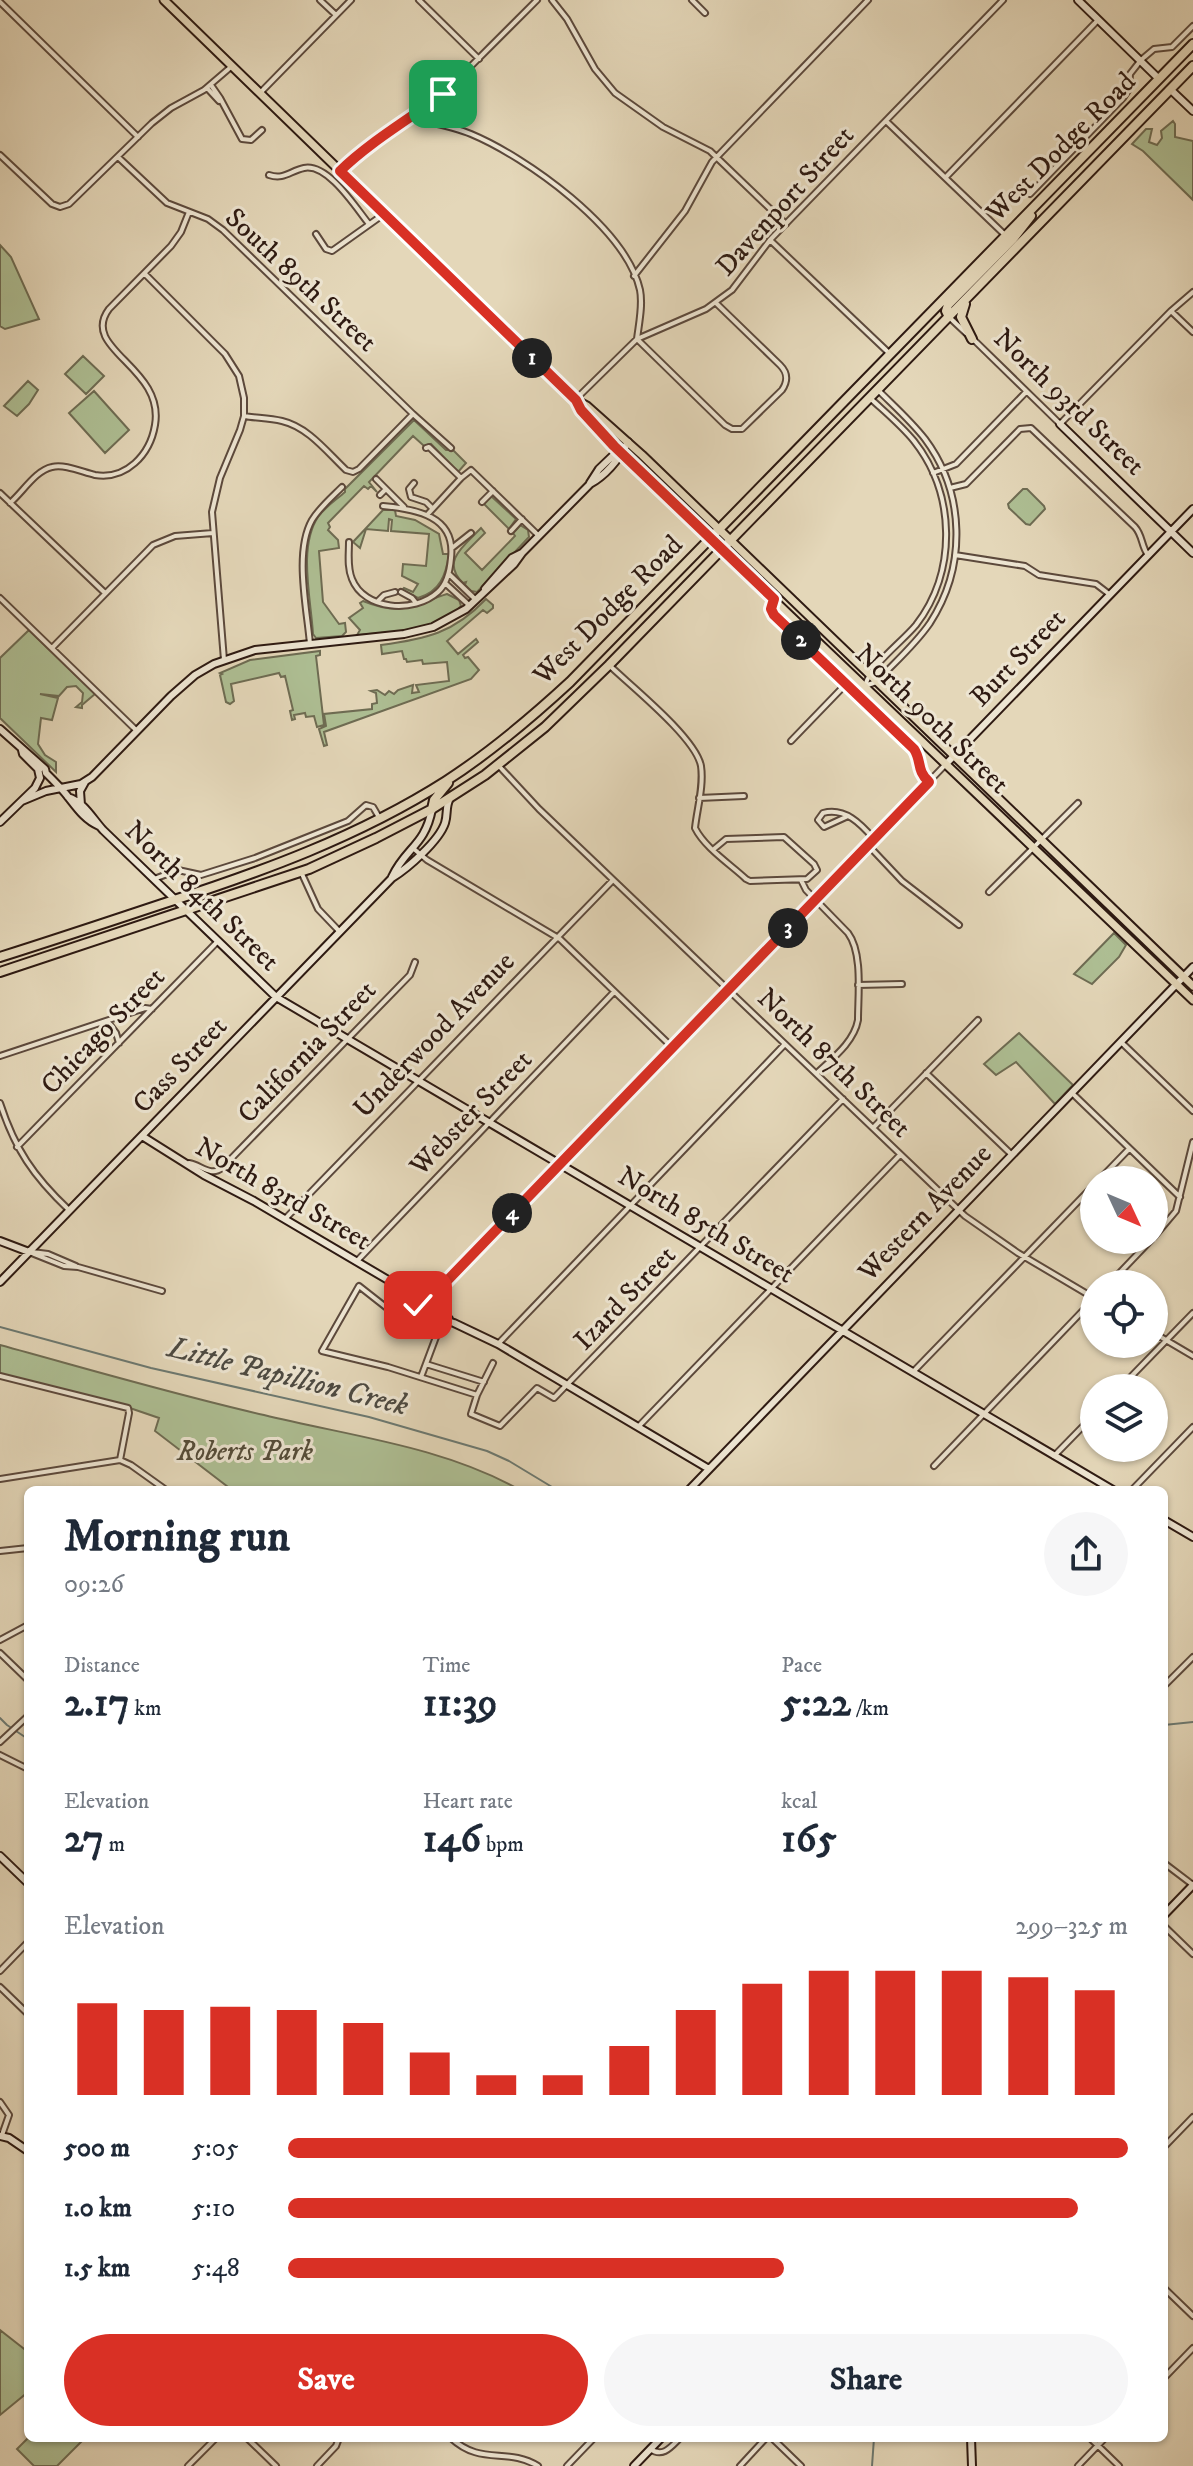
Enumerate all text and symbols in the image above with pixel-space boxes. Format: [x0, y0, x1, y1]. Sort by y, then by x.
pin [409, 60, 477, 128]
street label: West Dodge Road [978, 65, 1143, 230]
icon: arrive [421, 72, 465, 116]
street label: Davenport Street [708, 119, 862, 283]
street label: South 89th Street [218, 201, 384, 359]
street label: North 93rd Street [986, 321, 1152, 483]
pin: 1 [512, 338, 552, 378]
text: 1 [528, 344, 536, 371]
street label: West Dodge Road [525, 528, 690, 693]
street label: Burt Street [963, 602, 1073, 714]
pin: 2 [781, 620, 821, 660]
text: 2 [796, 626, 806, 653]
street label: North 90th Street [848, 637, 1016, 801]
street label: North 84th Street [117, 813, 287, 979]
pin: 3 [768, 908, 808, 948]
text: 3 [784, 914, 792, 941]
street label: Underwood Avenue [346, 945, 522, 1125]
street label: Chicago Street [33, 960, 173, 1102]
street label: California Street [230, 973, 384, 1131]
street label: North 87th Street [750, 981, 918, 1145]
street label: Cass Street [125, 1009, 235, 1121]
street label: Webster Street [402, 1043, 540, 1184]
street label: North 83rd Street [189, 1130, 377, 1258]
street label: Western Avenue [850, 1137, 999, 1290]
street label: North 85th Street [611, 1159, 801, 1291]
north arrow [1080, 1166, 1168, 1254]
map controls [1080, 1166, 1168, 1462]
pin: 4 [492, 1193, 532, 1233]
text: 4 [506, 1199, 518, 1226]
street label: Izard Street [567, 1238, 683, 1358]
button: locate [1080, 1270, 1168, 1358]
pin [384, 1271, 452, 1339]
icon: check [396, 1283, 440, 1327]
water label: Little Papillion Creek [162, 1329, 412, 1425]
button: layers [1080, 1374, 1168, 1462]
park label: Roberts Park [176, 1434, 313, 1469]
text: Morning run [64, 1510, 290, 1565]
button: share [1044, 1512, 1128, 1596]
text: 09:26 [64, 1568, 124, 1601]
text: Distance [64, 1652, 140, 1679]
text: Time [423, 1652, 470, 1679]
text: Pace [781, 1652, 822, 1679]
text: 2.17 [64, 1679, 130, 1729]
text: 11:39 [423, 1679, 497, 1729]
text: 5:22 [781, 1679, 851, 1729]
text: km [130, 1695, 162, 1722]
text: /km [851, 1695, 889, 1722]
text: Elevation [64, 1788, 149, 1815]
text: Heart rate [423, 1788, 513, 1815]
text: kcal [781, 1788, 817, 1815]
text: 27 [64, 1815, 104, 1865]
text: 146 [423, 1815, 481, 1865]
text: 165 [781, 1815, 837, 1865]
text: m [104, 1831, 125, 1858]
text: bpm [481, 1831, 524, 1858]
text: Elevation [64, 1910, 165, 1943]
text: 299–325 m [1015, 1910, 1128, 1943]
text: 500 m [64, 2132, 130, 2165]
text: 5:05 [192, 2132, 239, 2165]
text: 1.0 km [64, 2192, 132, 2225]
text: 5:10 [192, 2192, 235, 2225]
text: 1.5 km [64, 2252, 130, 2285]
text: 5:48 [192, 2252, 240, 2285]
button: Save [64, 2334, 588, 2426]
button: Share [604, 2334, 1128, 2426]

